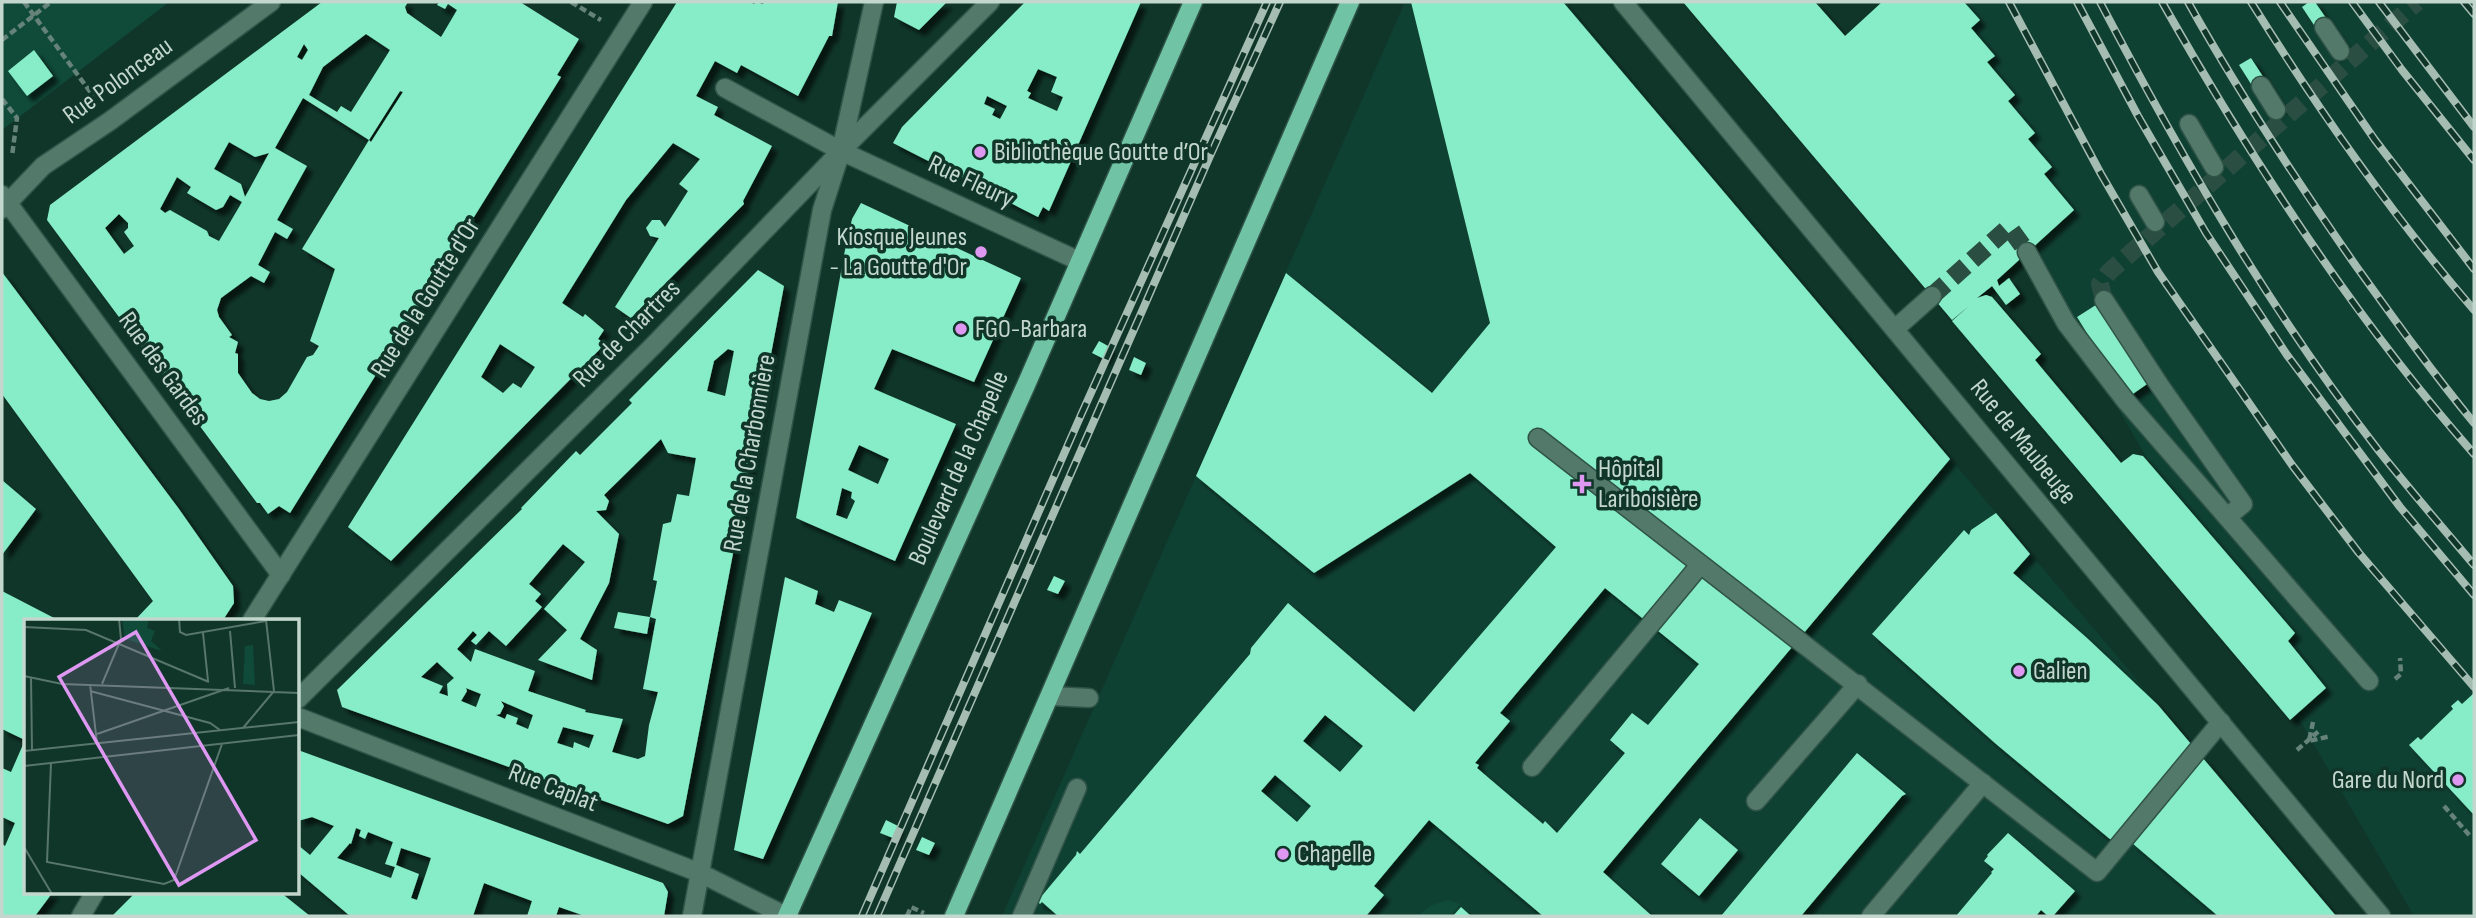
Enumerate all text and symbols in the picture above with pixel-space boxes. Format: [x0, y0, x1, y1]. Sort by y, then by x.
street label: Rue Polonceau [57, 31, 179, 131]
place label: Bibliothèque Goutte d’Or [994, 137, 1208, 168]
marker: Bibliothèque Goutte d’Or [972, 144, 988, 160]
street label: Rue Fleury [923, 149, 1019, 215]
street label: Rue de la Goutte d'Or [365, 212, 488, 383]
place label: Kiosque Jeunes - La Goutte d'Or [829, 222, 968, 283]
marker: Kiosque Jeunes - La Goutte d'Or [973, 244, 989, 260]
street label: Rue de Chartres [567, 274, 687, 394]
street label: Rue des Gardes [111, 306, 215, 432]
place label: FGO-Barbara [975, 314, 1087, 345]
marker: FGO-Barbara [953, 321, 969, 337]
street label: Rue de la Charbonnière [717, 352, 783, 554]
street label: Boulevard de la Chapelle [902, 366, 1016, 570]
street label: Rue de Maubeuge [1963, 373, 2083, 511]
place label: Hôpital Lariboisière [1598, 454, 1698, 515]
marker: Hôpital Lariboisière [1572, 474, 1592, 494]
inset map [24, 619, 299, 894]
place label: Galien [2033, 656, 2088, 687]
marker: Galien [2011, 663, 2027, 679]
street label: Rue Caplat [504, 757, 602, 819]
place label: Gare du Nord [2332, 765, 2444, 796]
marker: Gare du Nord [2450, 772, 2466, 788]
place label: Chapelle [1297, 839, 1372, 870]
marker: Chapelle [1275, 846, 1291, 862]

